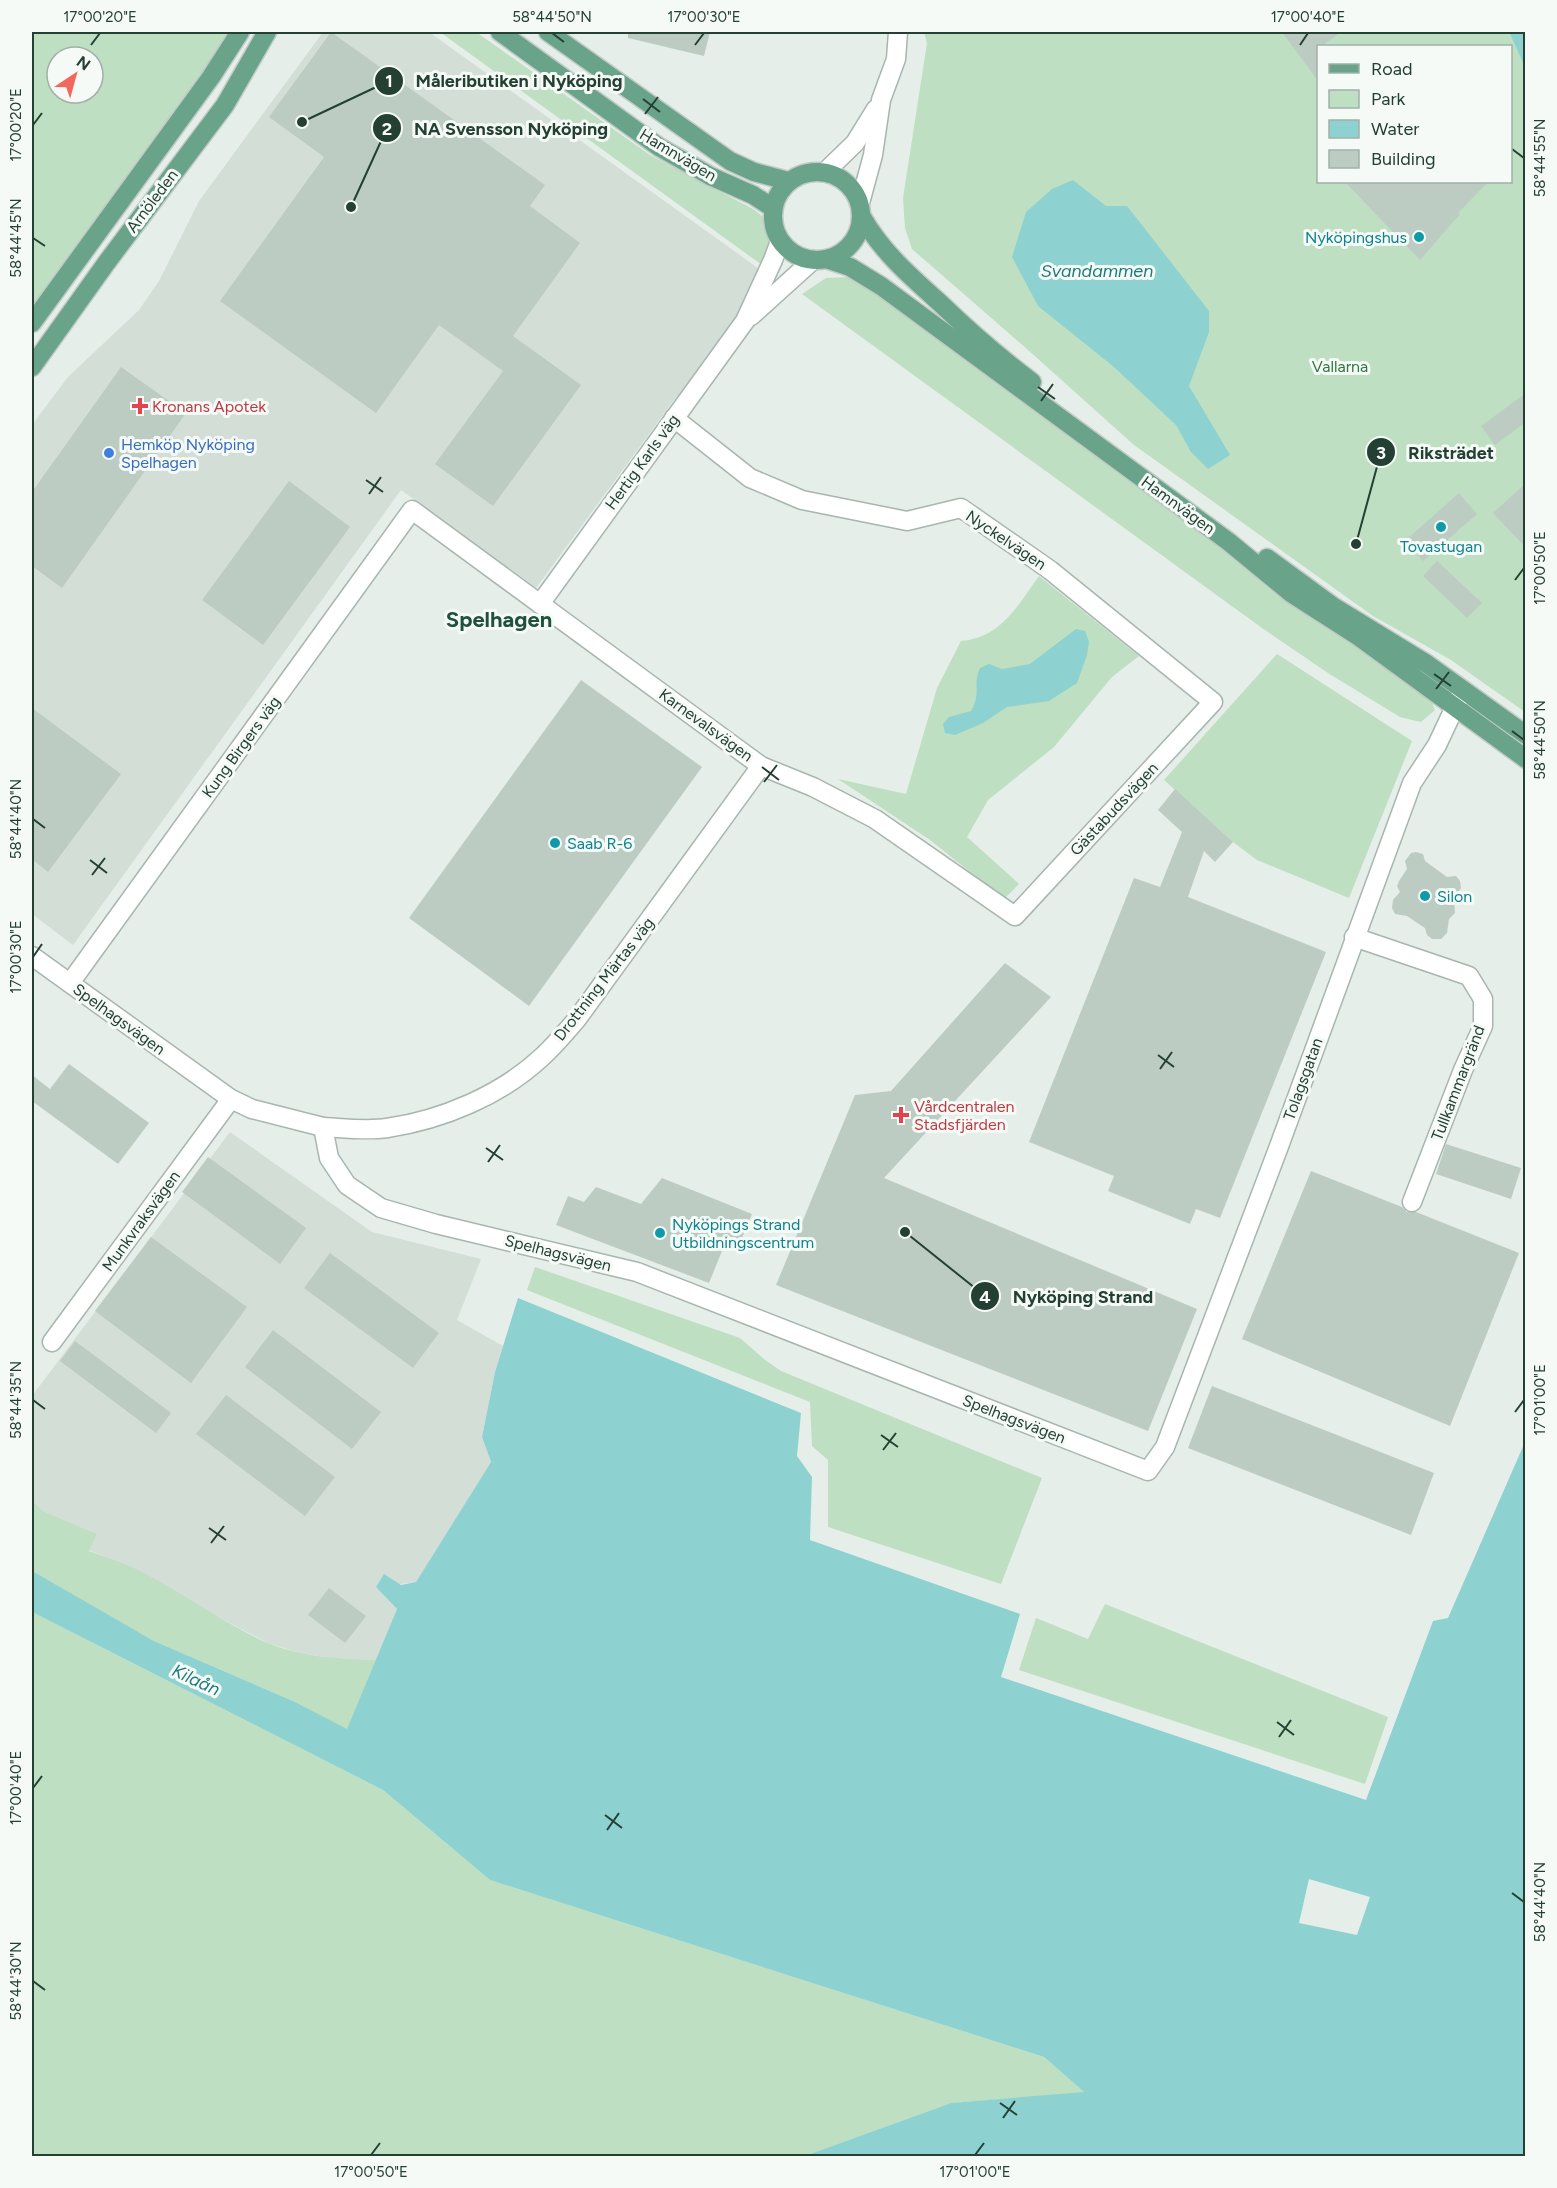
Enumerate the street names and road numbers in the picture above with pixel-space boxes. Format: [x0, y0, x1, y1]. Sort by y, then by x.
street label: Hamnvägen [636, 125, 720, 185]
street label: Arnöleden [122, 166, 182, 236]
street label: Hertig Karls väg [601, 411, 683, 513]
street label: Hamnvägen [1138, 472, 1218, 538]
street label: Nyckelvägen [962, 506, 1050, 574]
street label: Karnevalsvägen [655, 685, 757, 765]
street label: Kung Birgers väg [198, 693, 284, 801]
street label: Gästabudsvägen [1066, 758, 1162, 860]
street label: Drottning Märtas väg [550, 914, 658, 1044]
street label: Spelhagsvägen [69, 979, 169, 1059]
street label: Tullkammargränd [1427, 1023, 1489, 1143]
street label: Tolagsgatan [1279, 1035, 1327, 1123]
street label: Munkvraksvägen [98, 1167, 184, 1275]
street label: Spelhagsvägen [503, 1231, 613, 1275]
street label: Spelhagsvägen [960, 1391, 1068, 1447]

